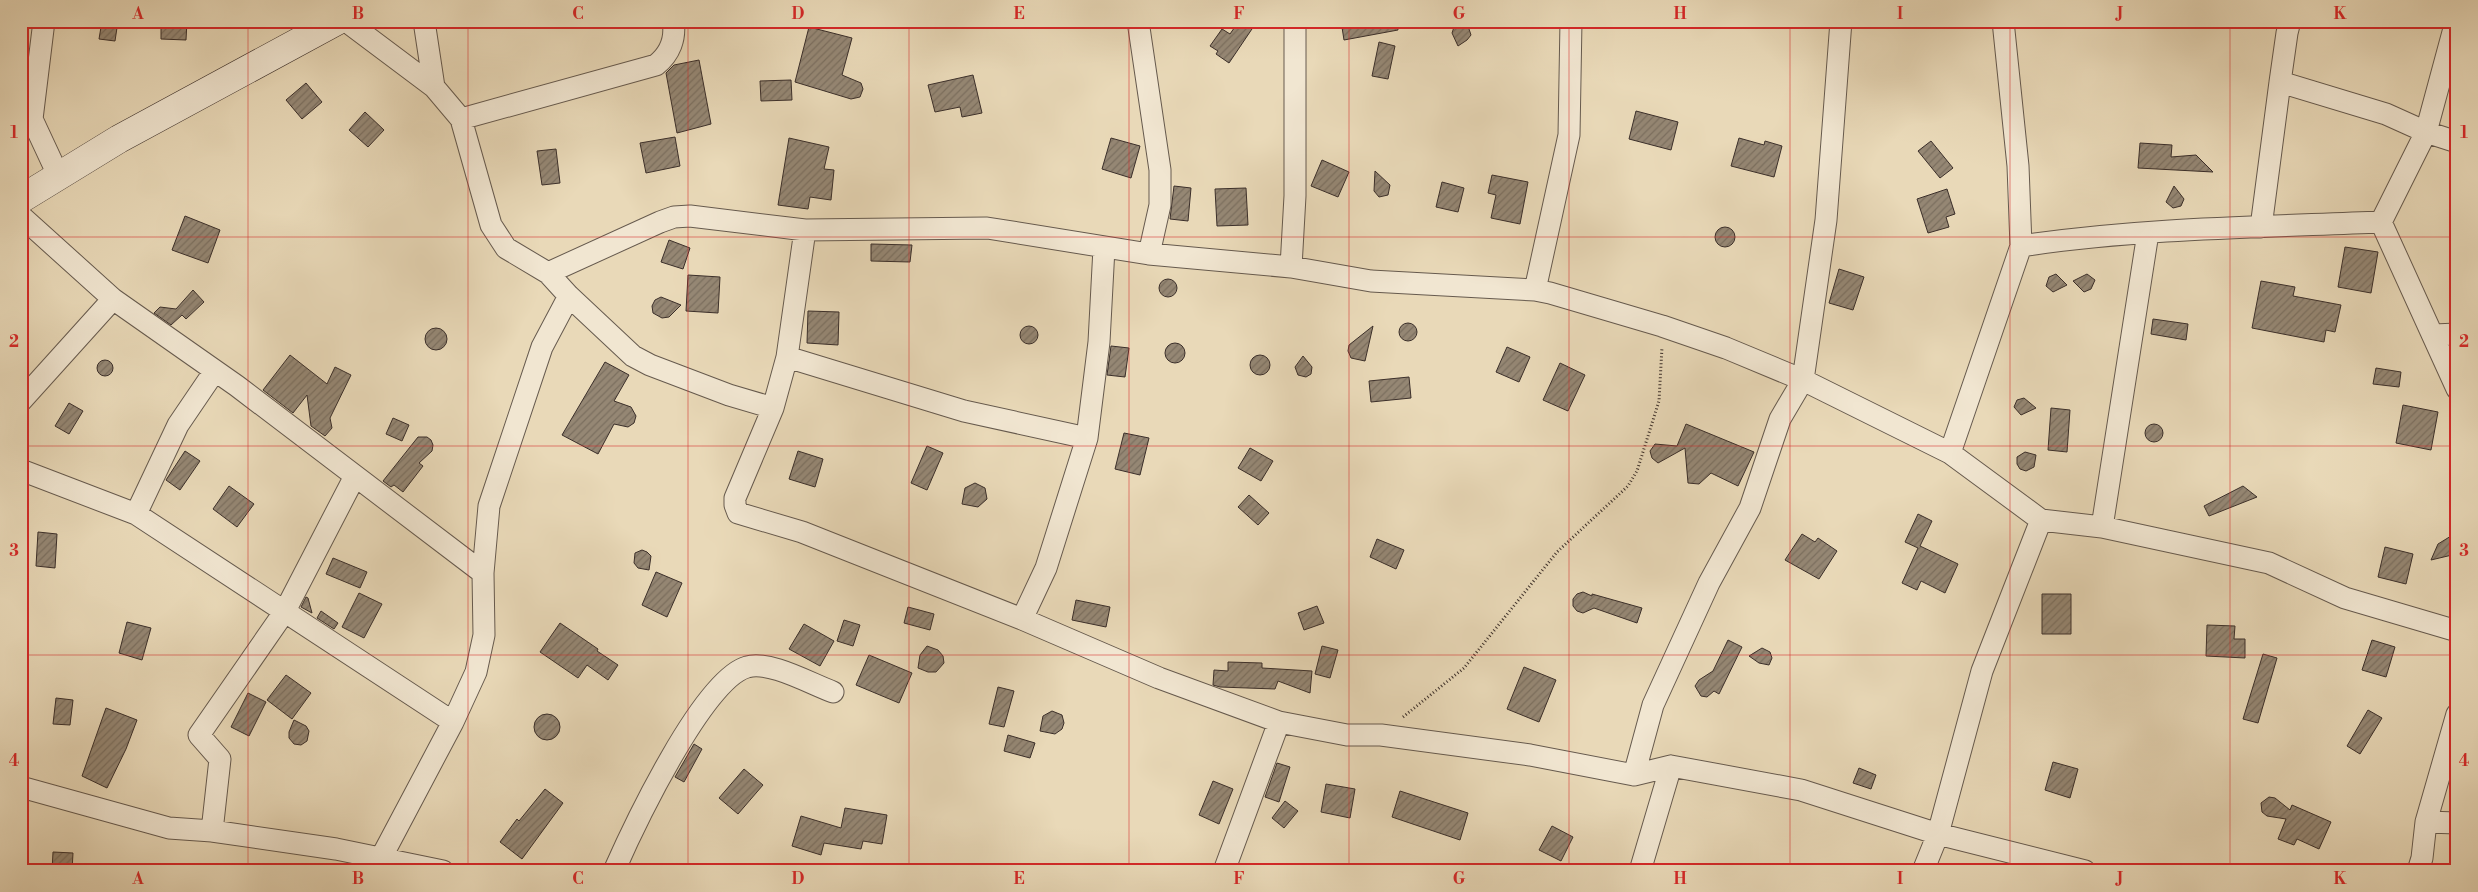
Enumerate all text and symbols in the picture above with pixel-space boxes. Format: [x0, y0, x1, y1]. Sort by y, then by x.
text: A [131, 4, 144, 24]
text: B [352, 4, 364, 24]
text: C [572, 4, 584, 24]
text: D [792, 4, 805, 24]
text: E [1013, 4, 1025, 24]
text: F [1233, 4, 1245, 24]
text: G [1453, 4, 1466, 24]
text: H [1673, 4, 1687, 24]
text: I [1897, 4, 1903, 24]
text: J [2115, 4, 2123, 24]
text: K [2334, 4, 2348, 24]
text: 1 [10, 123, 18, 143]
text: 1 [2460, 123, 2468, 143]
text: 2 [9, 332, 19, 352]
text: 2 [2459, 332, 2469, 352]
text: 3 [9, 541, 19, 561]
text: 3 [2459, 541, 2469, 561]
text: 4 [9, 751, 20, 771]
text: 4 [2459, 751, 2470, 771]
text: A [131, 869, 144, 889]
text: B [352, 869, 364, 889]
text: C [572, 869, 584, 889]
text: D [792, 869, 805, 889]
text: E [1013, 869, 1025, 889]
text: F [1233, 869, 1245, 889]
text: G [1453, 869, 1466, 889]
text: H [1673, 869, 1687, 889]
text: I [1897, 869, 1903, 889]
text: J [2115, 869, 2123, 889]
text: K [2334, 869, 2348, 889]

